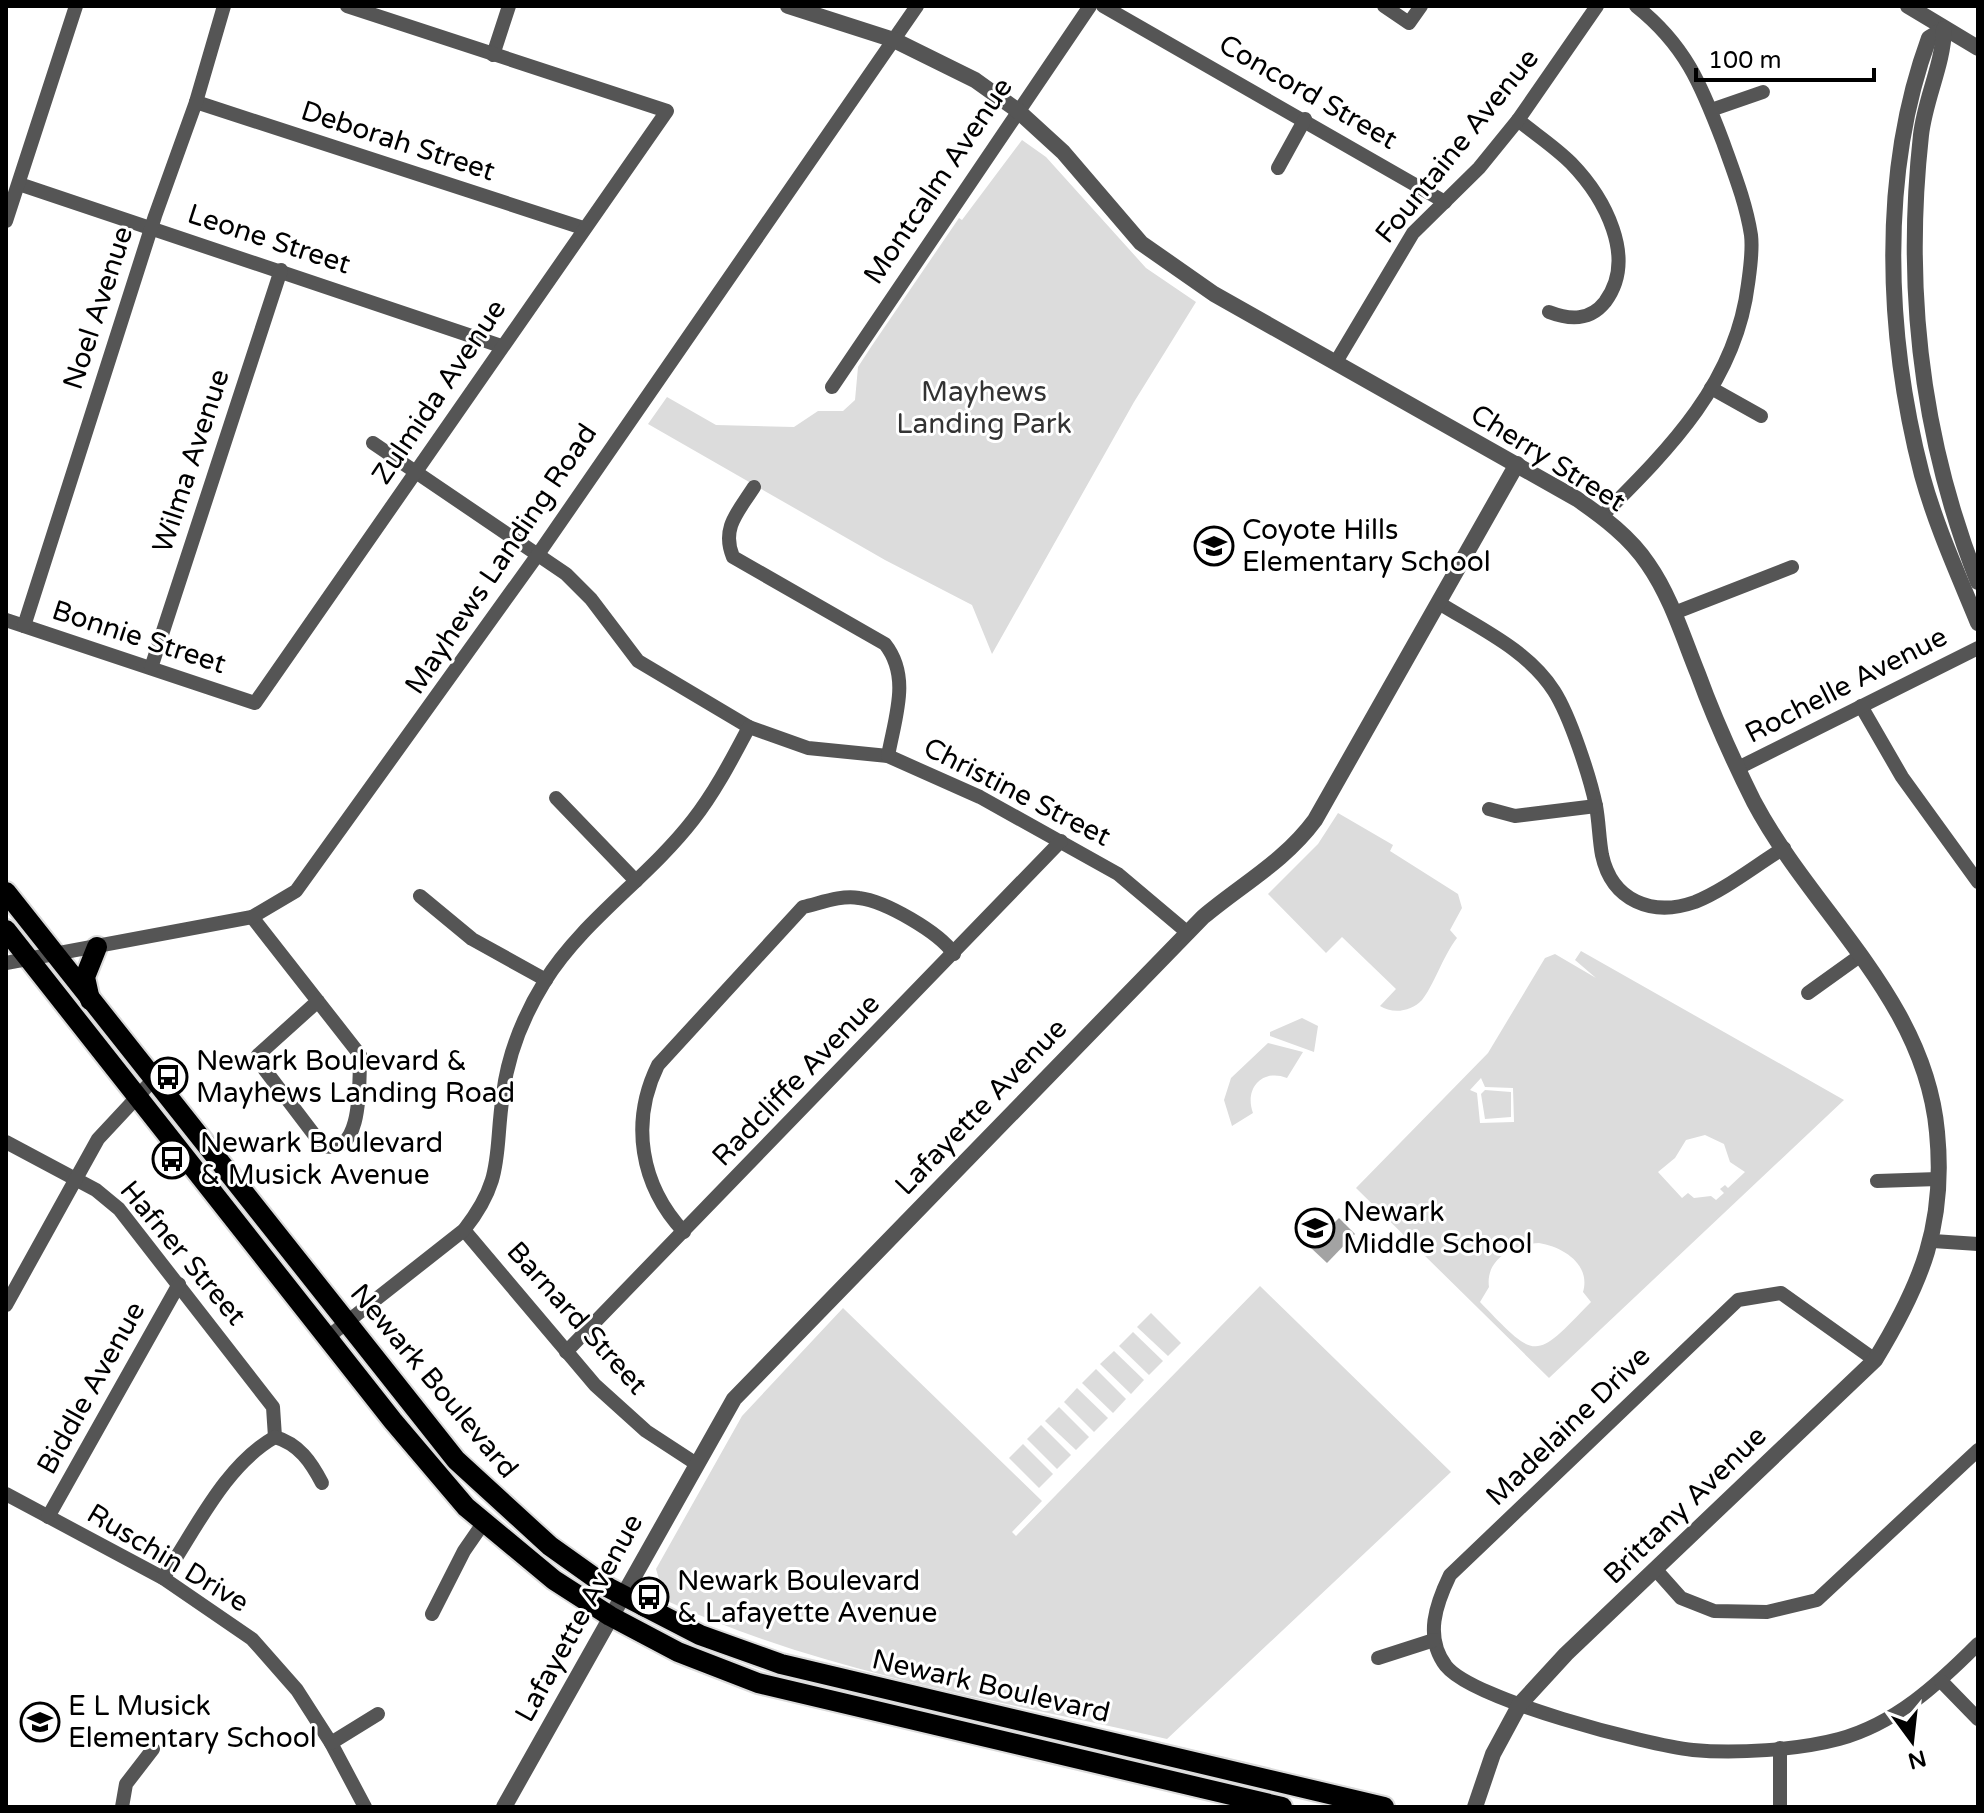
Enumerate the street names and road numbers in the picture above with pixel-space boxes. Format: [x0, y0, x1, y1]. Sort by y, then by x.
street label: Concord Street [1213, 27, 1403, 157]
street label: Fountaine Avenue [1368, 42, 1546, 250]
street label: Montcalm Avenue [856, 71, 1020, 291]
street label: Deborah Street [297, 94, 500, 188]
street label: Leone Street [183, 197, 355, 281]
street label: Noel Avenue [56, 222, 140, 394]
street label: Zulmida Avenue [365, 293, 513, 491]
street label: Wilma Avenue [145, 365, 237, 557]
street label: Cherry Street [1464, 397, 1632, 519]
street label: Mayhews Landing Road [398, 417, 604, 701]
street label: Bonnie Street [48, 593, 230, 681]
street label: Rochelle Avenue [1739, 619, 1953, 751]
street label: Christine Street [918, 730, 1116, 854]
street label: Radcliffe Avenue [705, 987, 887, 1173]
street label: Lafayette Avenue [888, 1012, 1074, 1202]
street label: Hafner Street [113, 1174, 253, 1332]
street label: Barnard Street [499, 1235, 655, 1402]
street label: Newark Boulevard [343, 1277, 525, 1485]
street label: Biddle Avenue [30, 1296, 152, 1480]
street label: Madelaine Drive [1479, 1339, 1657, 1513]
street label: Brittany Avenue [1596, 1419, 1774, 1591]
street label: Ruschin Drive [81, 1496, 255, 1620]
street label: Lafayette Avenue [508, 1508, 650, 1728]
street label: Newark Boulevard [869, 1642, 1113, 1730]

